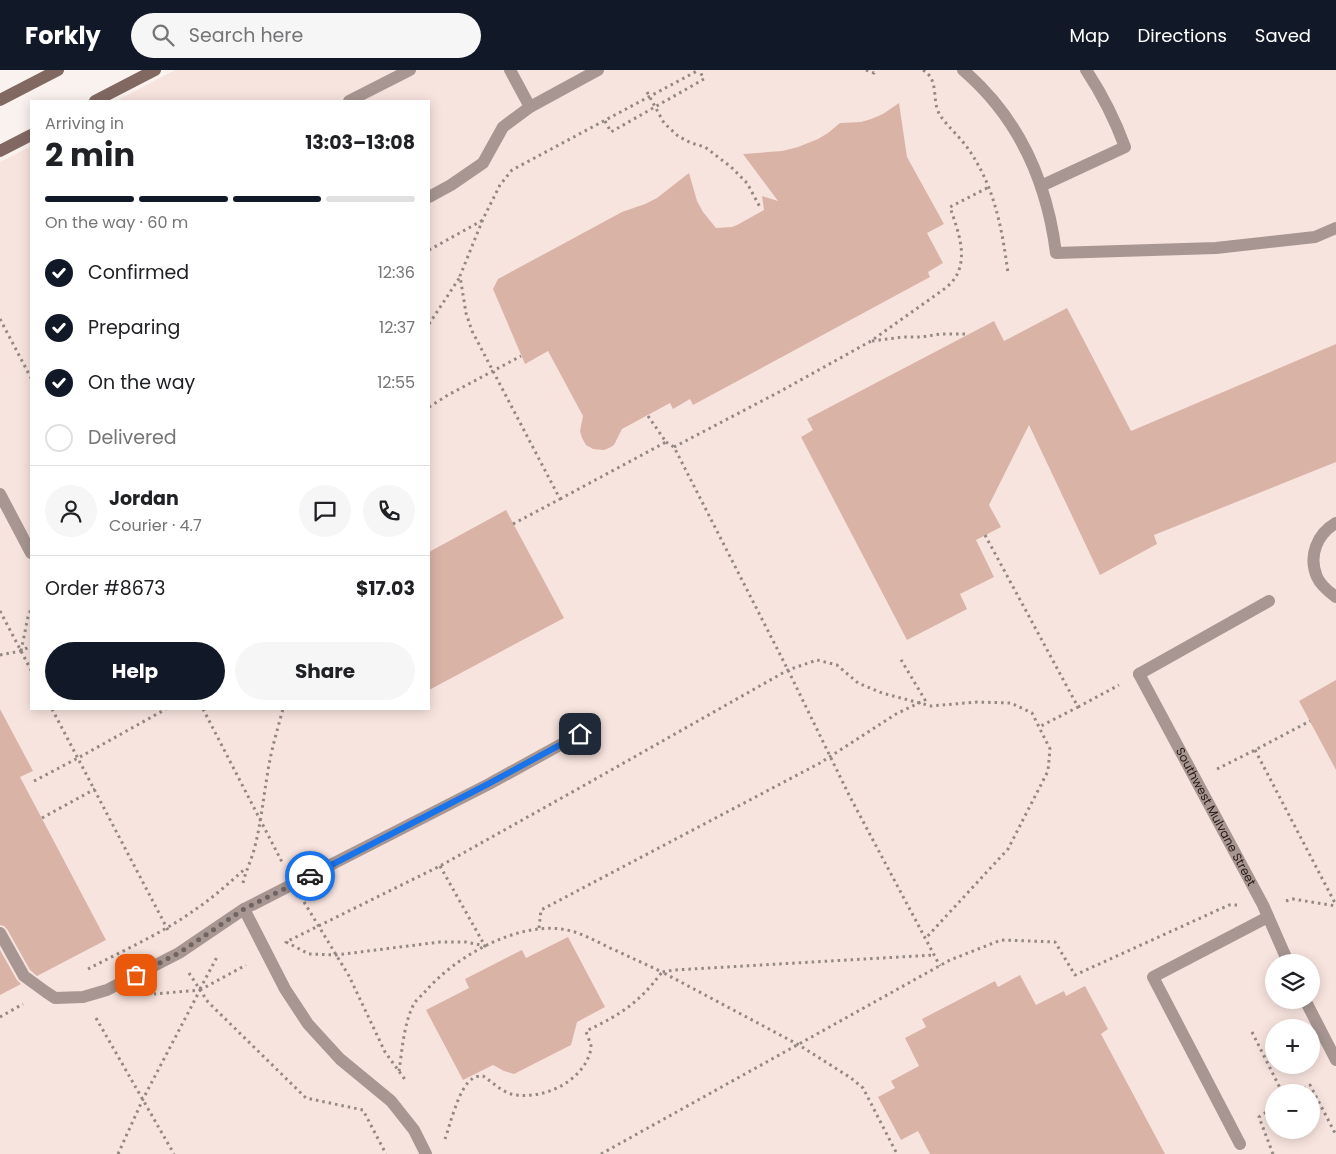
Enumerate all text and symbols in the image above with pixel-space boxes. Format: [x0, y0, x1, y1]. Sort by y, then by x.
search box [131, 13, 481, 58]
text: Forkly [25, 19, 101, 52]
icon: search [149, 21, 177, 49]
text: Search here [189, 22, 303, 49]
text: Map [1070, 23, 1109, 48]
text: Directions [1137, 23, 1227, 48]
text: Saved [1255, 23, 1311, 48]
text: Arriving in [45, 112, 124, 135]
text: 13:03–13:08 [305, 129, 415, 156]
text: 2 min [45, 132, 135, 177]
text: On the way · 60 m [45, 211, 188, 234]
icon: check [45, 259, 73, 287]
text: Confirmed [88, 259, 189, 286]
text: 12:36 [378, 261, 415, 284]
icon: check [45, 314, 73, 342]
text: Preparing [88, 314, 180, 341]
text: 12:37 [379, 316, 415, 339]
icon: check [45, 369, 73, 397]
text: On the way [88, 369, 195, 396]
text: 12:55 [377, 371, 415, 394]
text: Delivered [88, 424, 177, 451]
button: person [45, 485, 97, 537]
text: Jordan [109, 485, 179, 512]
button: chat [299, 485, 351, 537]
button: phone [363, 485, 415, 537]
text: Courier · 4.7 [109, 514, 202, 537]
text: Order #8673 [45, 575, 165, 602]
text: $17.03 [356, 575, 415, 602]
button: Help [45, 642, 225, 700]
button: Share [235, 642, 415, 700]
pin [559, 713, 601, 755]
icon: home [566, 720, 594, 748]
street label: Southwest Mulvane Street [1172, 744, 1260, 889]
courier [285, 851, 335, 901]
icon: car [296, 862, 324, 890]
pin [115, 954, 157, 996]
map controls [1265, 954, 1320, 1139]
button: layers [1265, 954, 1320, 1009]
icon: bag [122, 961, 150, 989]
button: + [1265, 1019, 1320, 1074]
button: − [1265, 1084, 1320, 1139]

